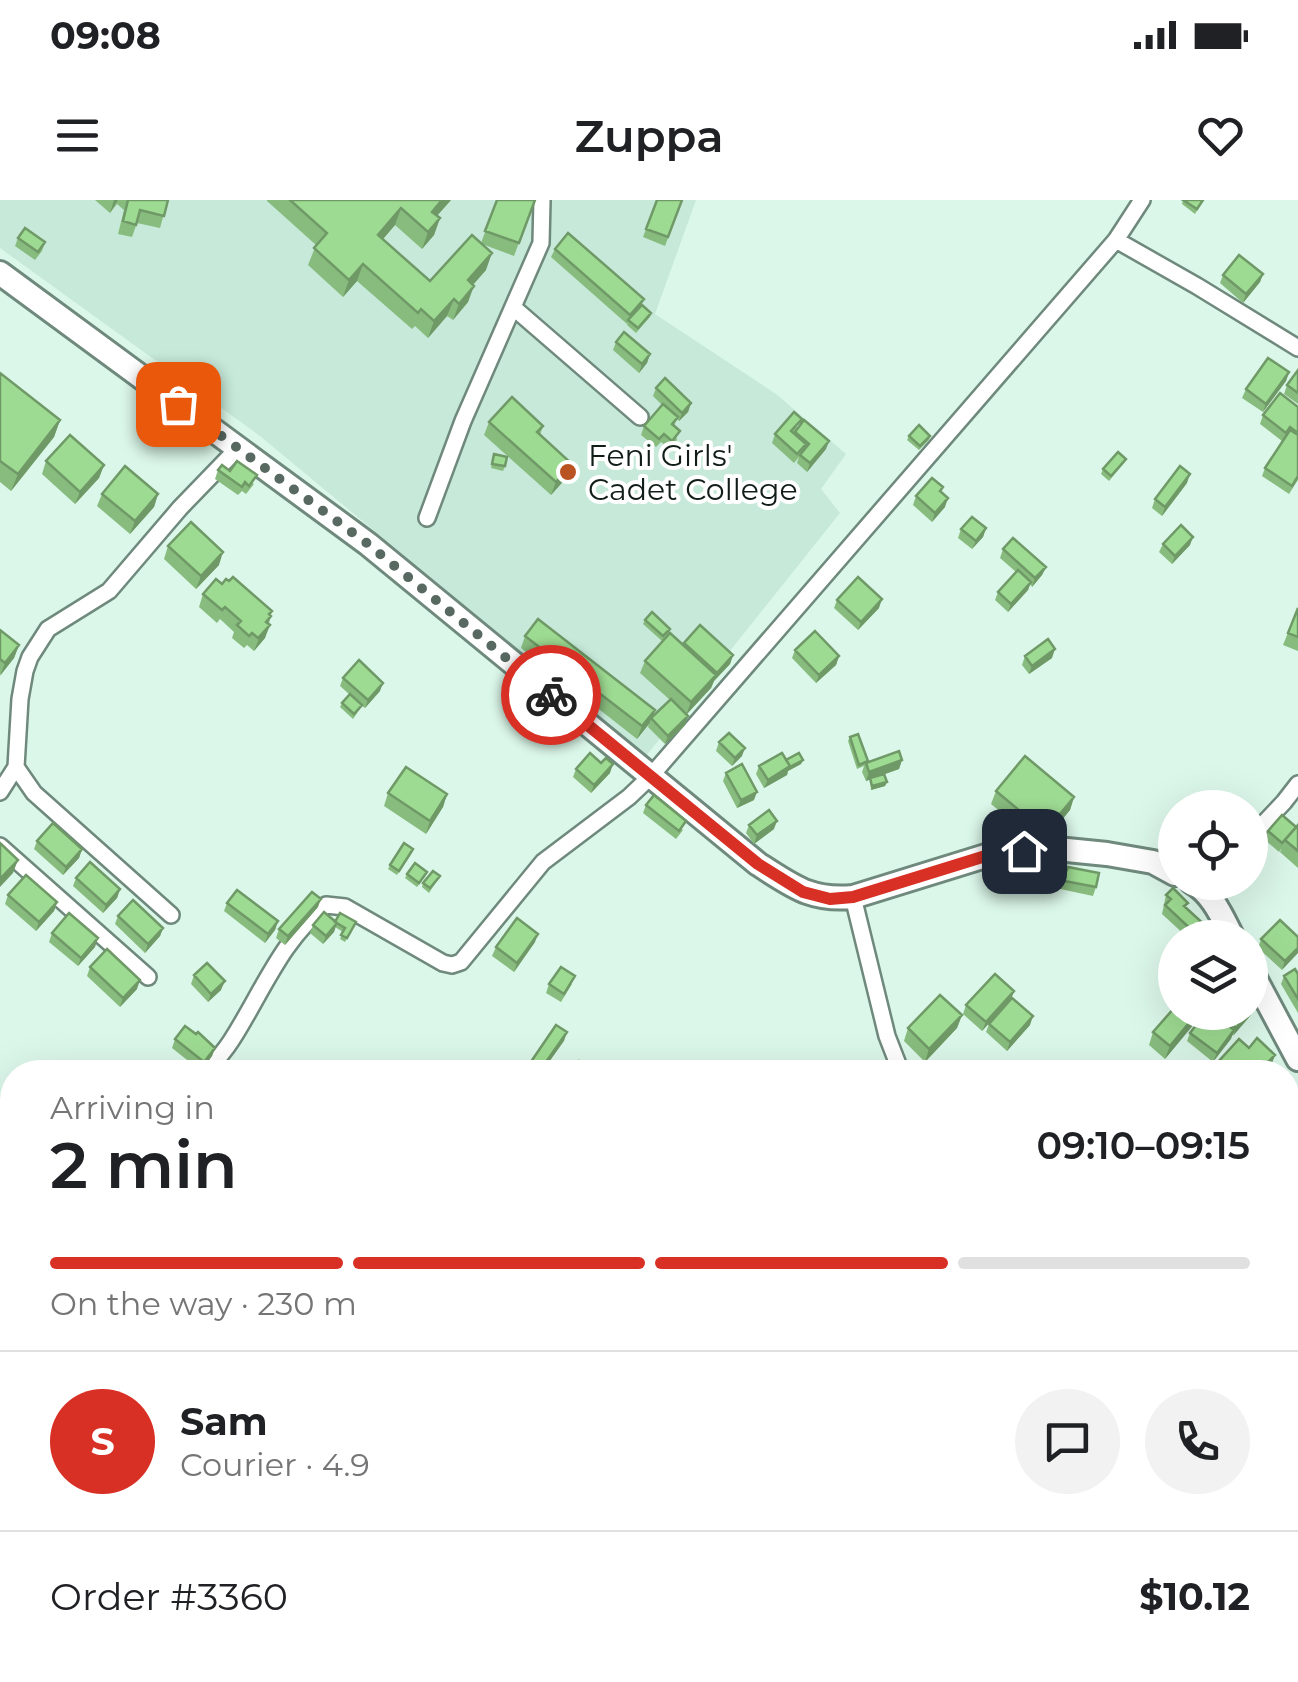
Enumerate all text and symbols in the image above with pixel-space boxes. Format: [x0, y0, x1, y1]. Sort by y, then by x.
text: 09:08 [50, 12, 161, 59]
icon: menu [50, 108, 105, 163]
text: Zuppa [575, 108, 723, 163]
icon: heart [1193, 108, 1248, 163]
pin [136, 362, 221, 447]
icon: bag [151, 377, 206, 432]
place label: Feni Girls' Cadet College [588, 437, 798, 508]
marker: Feni Girls' Cadet College [557, 461, 579, 483]
courier [501, 645, 601, 745]
icon: bike [524, 668, 579, 723]
map controls [1158, 790, 1268, 1030]
button: locate [1158, 790, 1268, 900]
pin [982, 809, 1067, 894]
icon: home [997, 824, 1052, 879]
button: layers [1158, 920, 1268, 1030]
text: Arriving in [50, 1088, 215, 1127]
text: 09:10–09:15 [1037, 1122, 1250, 1169]
text: 2 min [50, 1125, 238, 1204]
text: On the way · 230 m [50, 1284, 357, 1323]
button: chat [1015, 1389, 1120, 1494]
button: phone [1145, 1389, 1250, 1494]
text: Sam [180, 1398, 268, 1445]
text: S [90, 1418, 115, 1465]
text: Courier · 4.9 [180, 1445, 370, 1484]
text: Order #3360 [50, 1573, 288, 1620]
text: $10.12 [1139, 1573, 1250, 1620]

